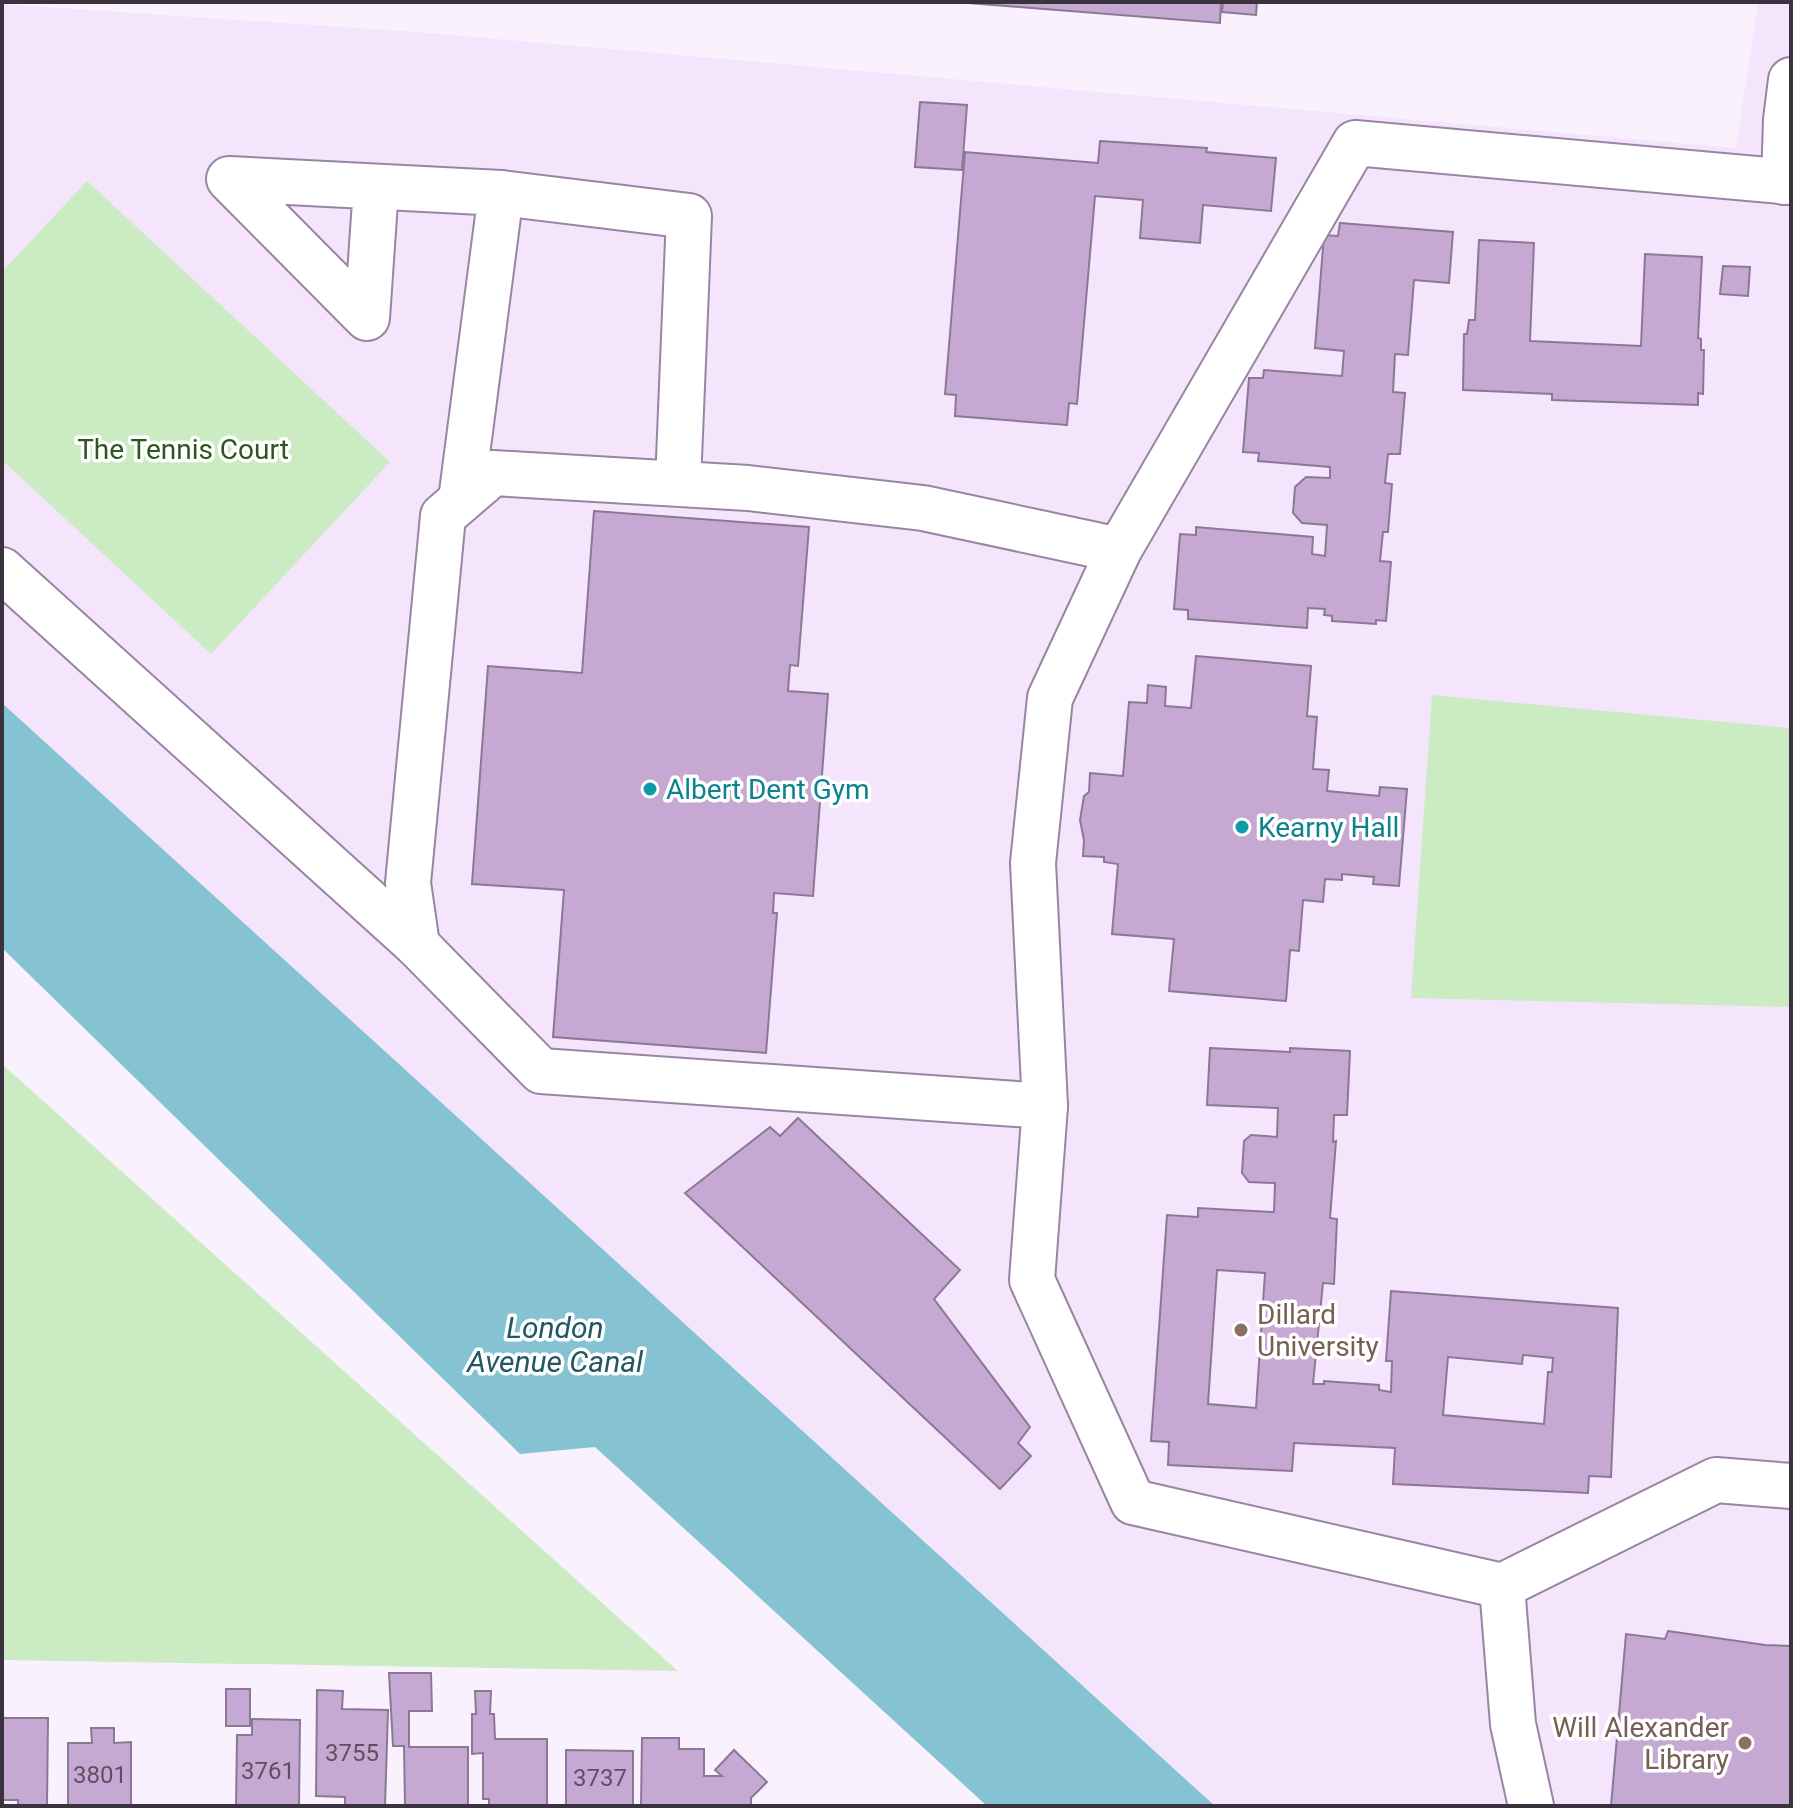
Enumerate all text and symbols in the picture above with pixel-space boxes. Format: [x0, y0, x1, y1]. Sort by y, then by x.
park label: The Tennis Court [77, 433, 289, 466]
place label: Albert Dent Gym [666, 773, 870, 806]
marker: Albert Dent Gym [641, 780, 659, 798]
place label: Kearny Hall [1258, 811, 1399, 844]
marker: Kearny Hall [1233, 818, 1251, 836]
place label: Dillard University [1257, 1298, 1379, 1363]
water label: London Avenue Canal [465, 1310, 644, 1379]
marker: Dillard University [1232, 1321, 1250, 1339]
place label: Will Alexander Library [1552, 1711, 1729, 1776]
marker: Will Alexander Library [1736, 1734, 1754, 1752]
house number: 3755 [325, 1739, 379, 1767]
house number: 3761 [241, 1757, 295, 1785]
house number: 3801 [73, 1761, 127, 1789]
house number: 3737 [573, 1764, 627, 1792]

